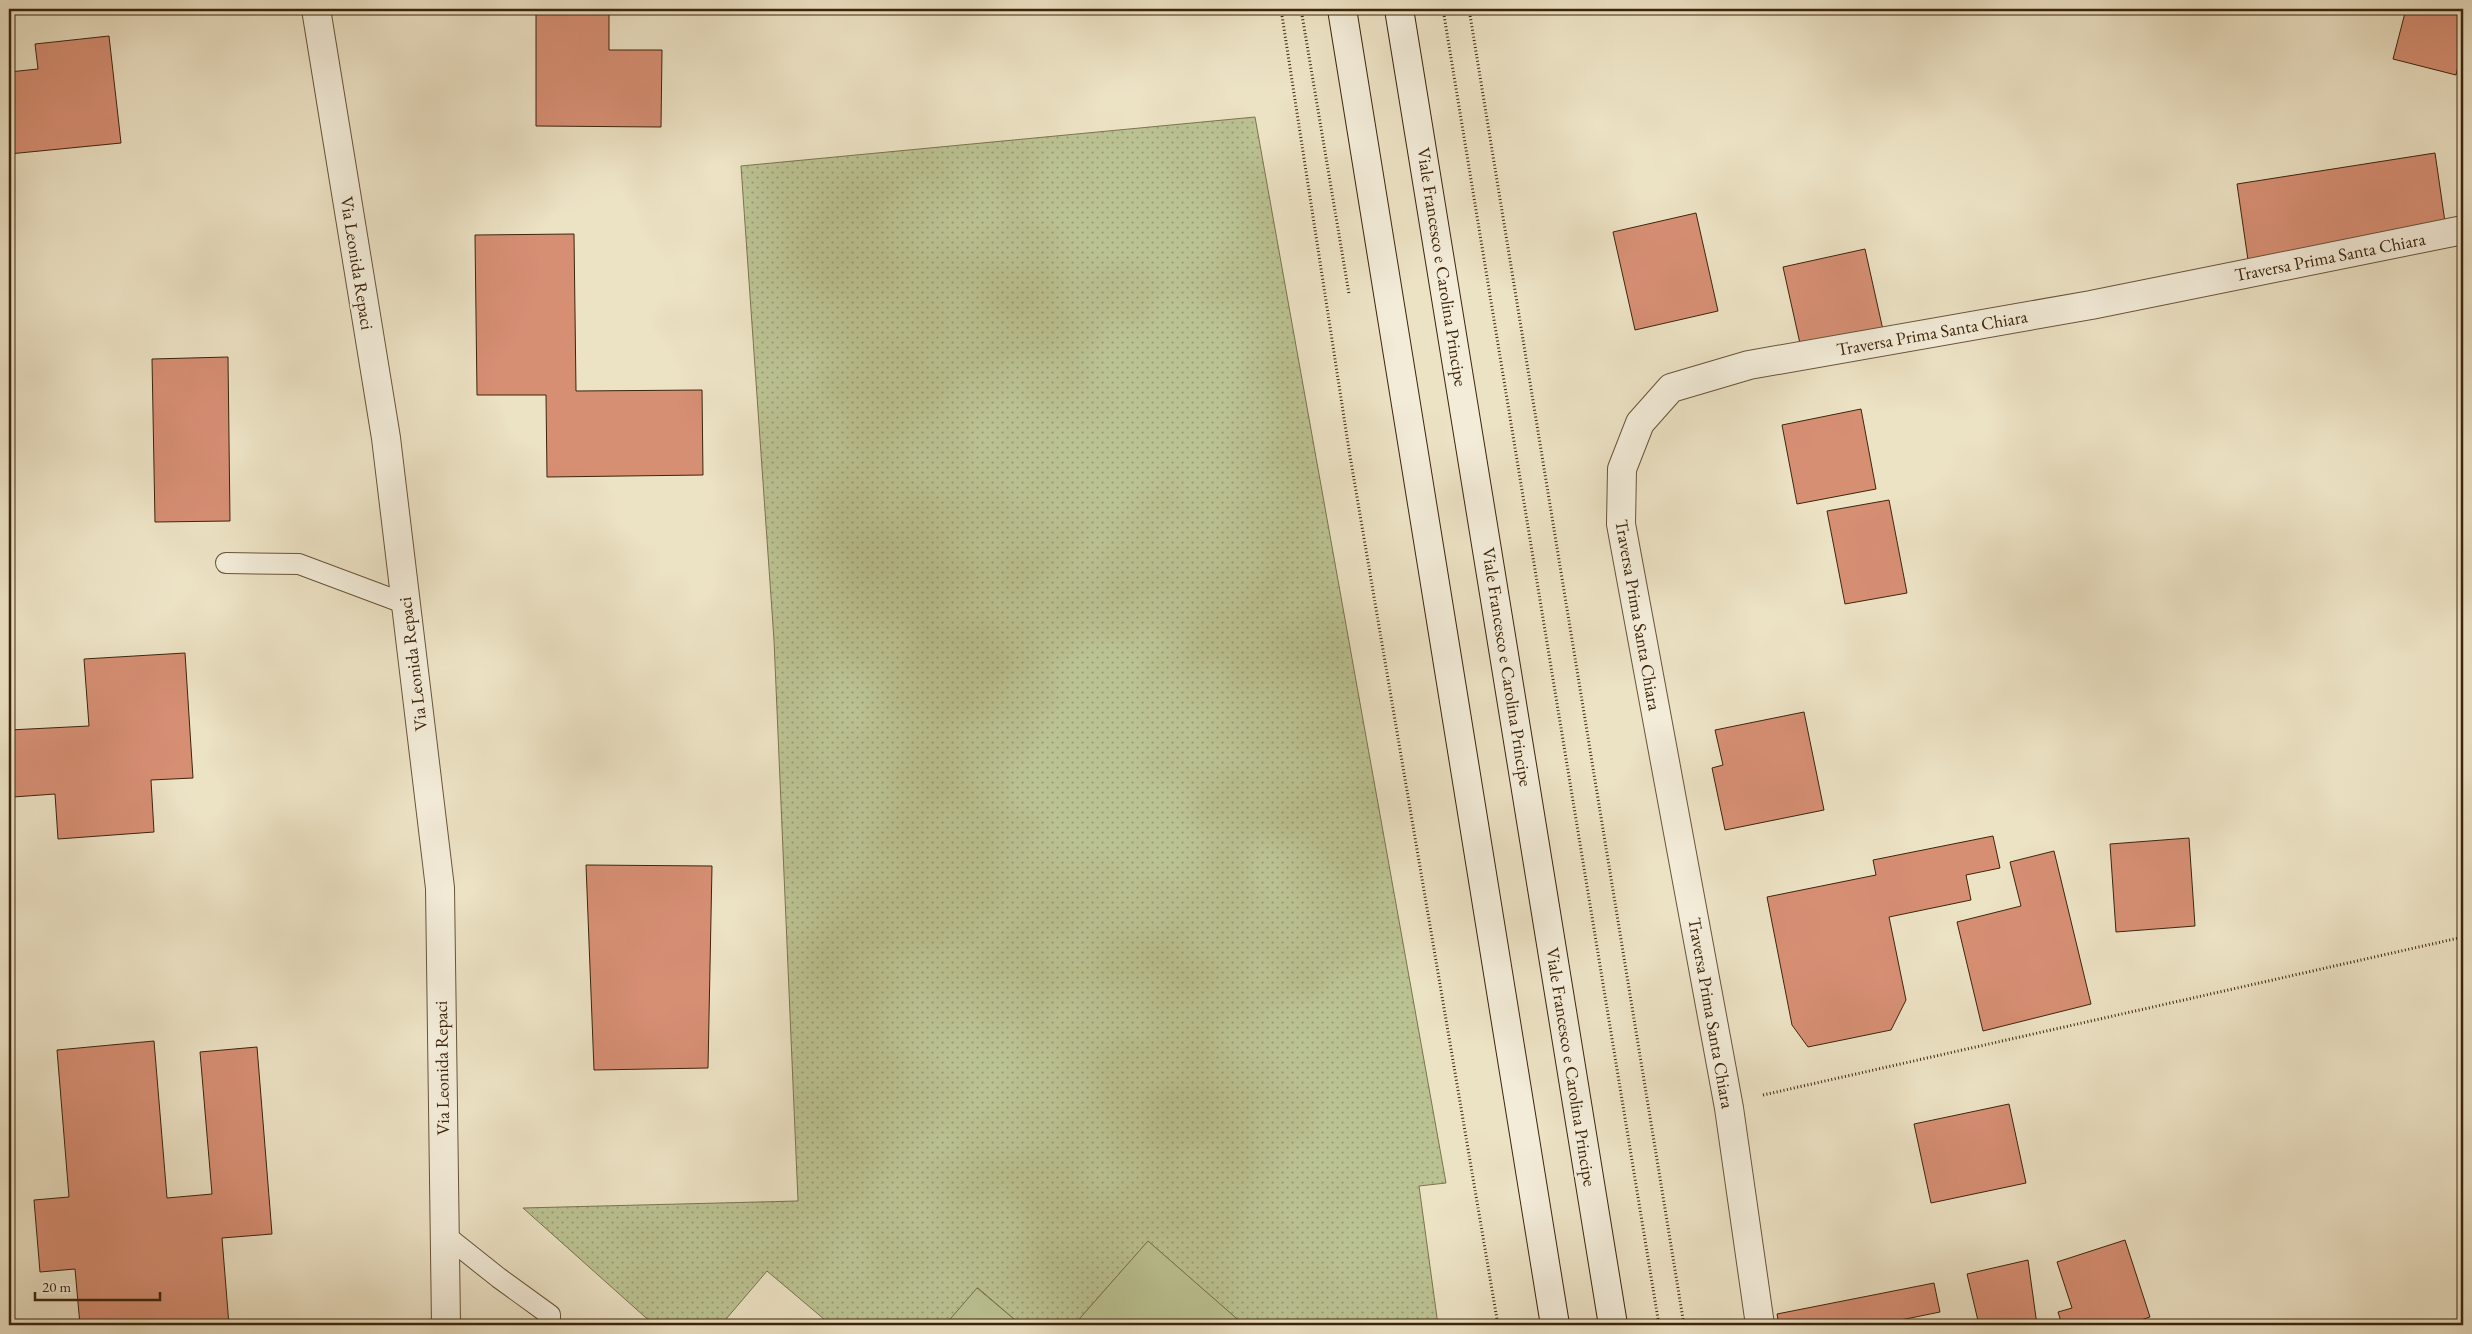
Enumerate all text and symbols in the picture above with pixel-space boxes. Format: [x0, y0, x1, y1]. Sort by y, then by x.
street label: Viale Francesco e Carolina Principe [1412, 146, 1473, 388]
street label: Via Leonida Repaci [336, 195, 379, 332]
street label: Traversa Prima Santa Chiara [2233, 227, 2428, 286]
street label: Traversa Prima Santa Chiara [1835, 304, 2030, 361]
street label: Traversa Prima Santa Chiara [1610, 518, 1667, 713]
street label: Viale Francesco e Carolina Principe [1477, 546, 1538, 788]
street label: Via Leonida Repaci [393, 595, 432, 732]
street label: Traversa Prima Santa Chiara [1683, 916, 1740, 1111]
street label: Viale Francesco e Carolina Principe [1541, 946, 1602, 1188]
street label: Via Leonida Repaci [429, 1000, 454, 1136]
scale bar [35, 1269, 160, 1301]
text: 20 m [42, 1277, 71, 1296]

